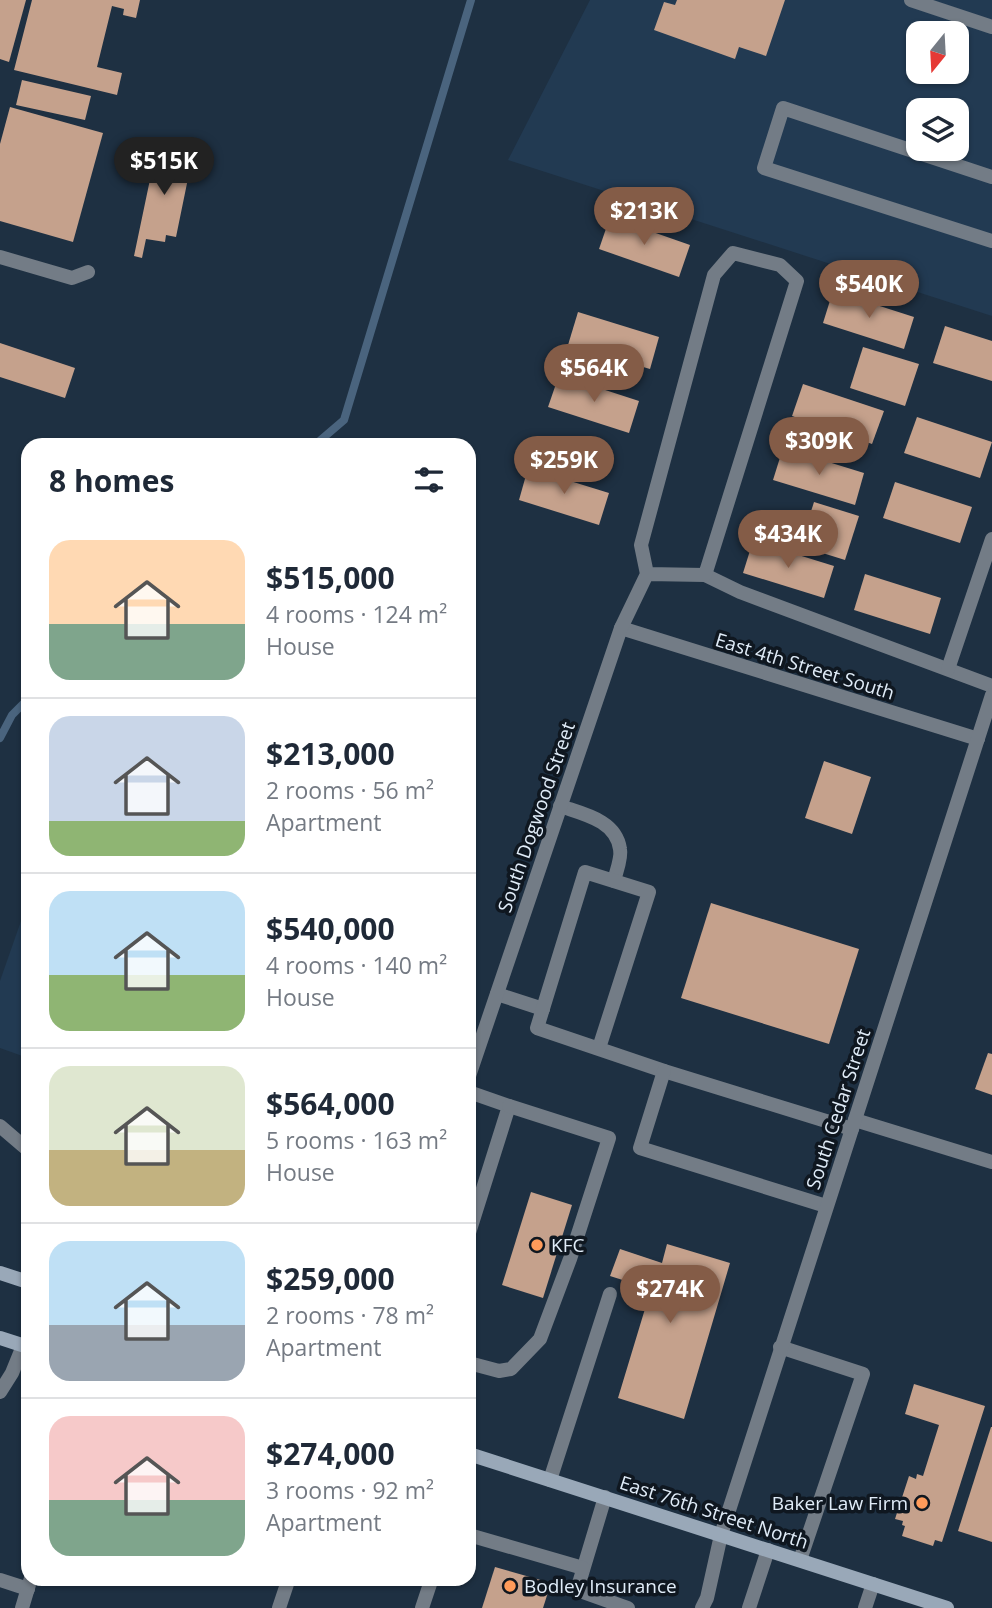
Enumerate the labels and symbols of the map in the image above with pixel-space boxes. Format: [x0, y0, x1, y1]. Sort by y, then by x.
north arrow [906, 21, 970, 84]
pin: $515K [115, 138, 213, 197]
pin: $213K [595, 188, 693, 247]
pin: $540K [820, 260, 918, 320]
pin: $564K [545, 344, 643, 404]
pin: $309K [770, 418, 868, 477]
pin: $259K [515, 436, 613, 496]
pin: $434K [739, 510, 837, 570]
street label: East 4th Street South [712, 626, 898, 706]
street label: South Dogwood Street [491, 718, 581, 916]
street label: South Cedar Street [800, 1025, 876, 1193]
place label: KFC [551, 1232, 584, 1258]
marker: KFC [529, 1237, 545, 1253]
pin: $274K [621, 1266, 719, 1325]
street label: East 76th Street North [616, 1469, 812, 1555]
place label: Baker Law Firm [772, 1490, 908, 1516]
marker: Baker Law Firm [914, 1495, 930, 1511]
place label: Bodley Insurance [524, 1573, 677, 1599]
marker: Bodley Insurance [502, 1578, 518, 1594]

